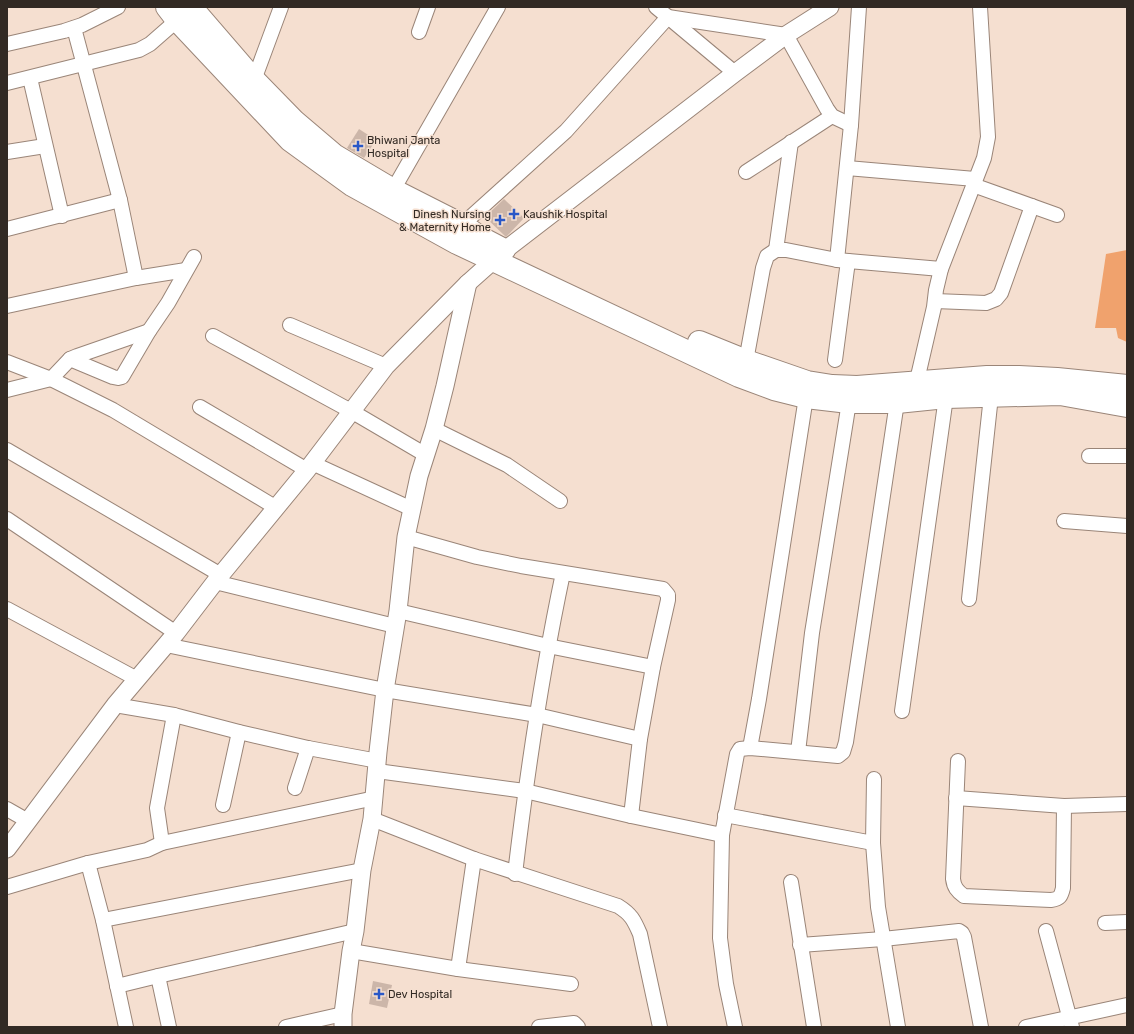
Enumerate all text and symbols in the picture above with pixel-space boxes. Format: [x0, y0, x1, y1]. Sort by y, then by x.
place label: Bhiwani Janta Hospital [367, 134, 440, 160]
marker: Bhiwani Janta Hospital [352, 140, 364, 152]
place label: Dinesh Nursing & Maternity Home [399, 208, 491, 234]
marker: Kaushik Hospital [508, 208, 520, 220]
place label: Kaushik Hospital [523, 208, 608, 221]
marker: Dinesh Nursing & Maternity Home [494, 214, 506, 226]
marker: Dev Hospital [373, 988, 385, 1000]
place label: Dev Hospital [388, 988, 452, 1001]

